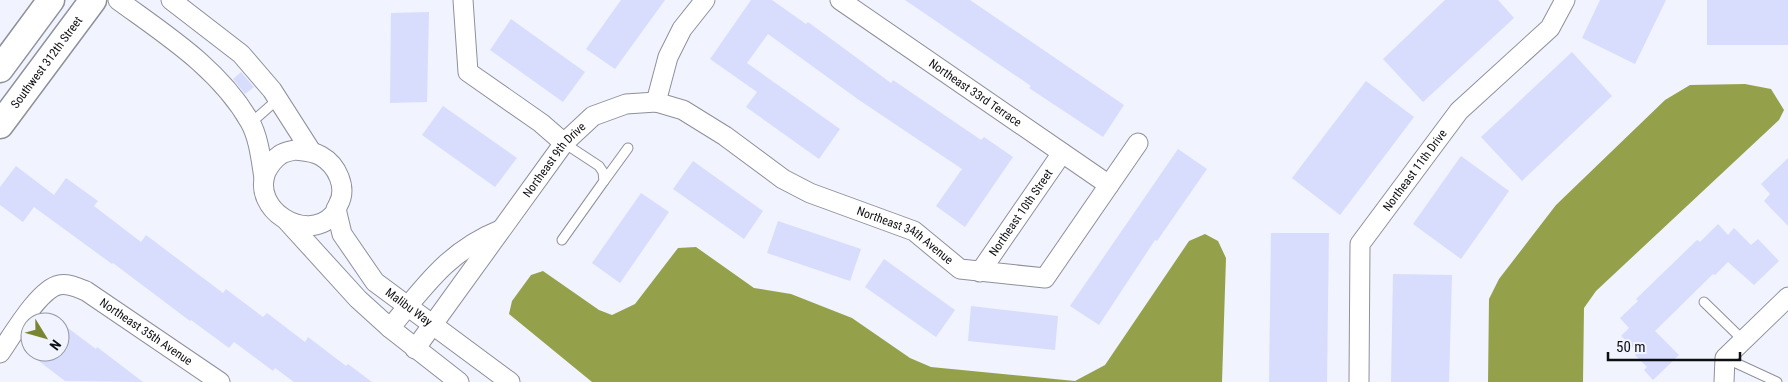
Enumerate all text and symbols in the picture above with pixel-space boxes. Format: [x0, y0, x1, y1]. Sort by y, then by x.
street label: Southwest 312th Street [8, 13, 86, 111]
street label: Northeast 33rd Terrace [926, 56, 1024, 130]
street label: Northeast 9th Drive [520, 119, 589, 200]
street label: Northeast 11th Drive [1380, 126, 1450, 214]
street label: Northeast 10th Street [986, 166, 1056, 259]
street label: Northeast 34th Avenue [855, 204, 956, 267]
street label: Malibu Way [383, 285, 435, 329]
street label: Northeast 35th Avenue [97, 295, 195, 368]
north arrow [20, 312, 70, 362]
scale bar [1608, 330, 1740, 362]
text: N [46, 337, 64, 353]
text: 50 m [1616, 338, 1646, 356]

